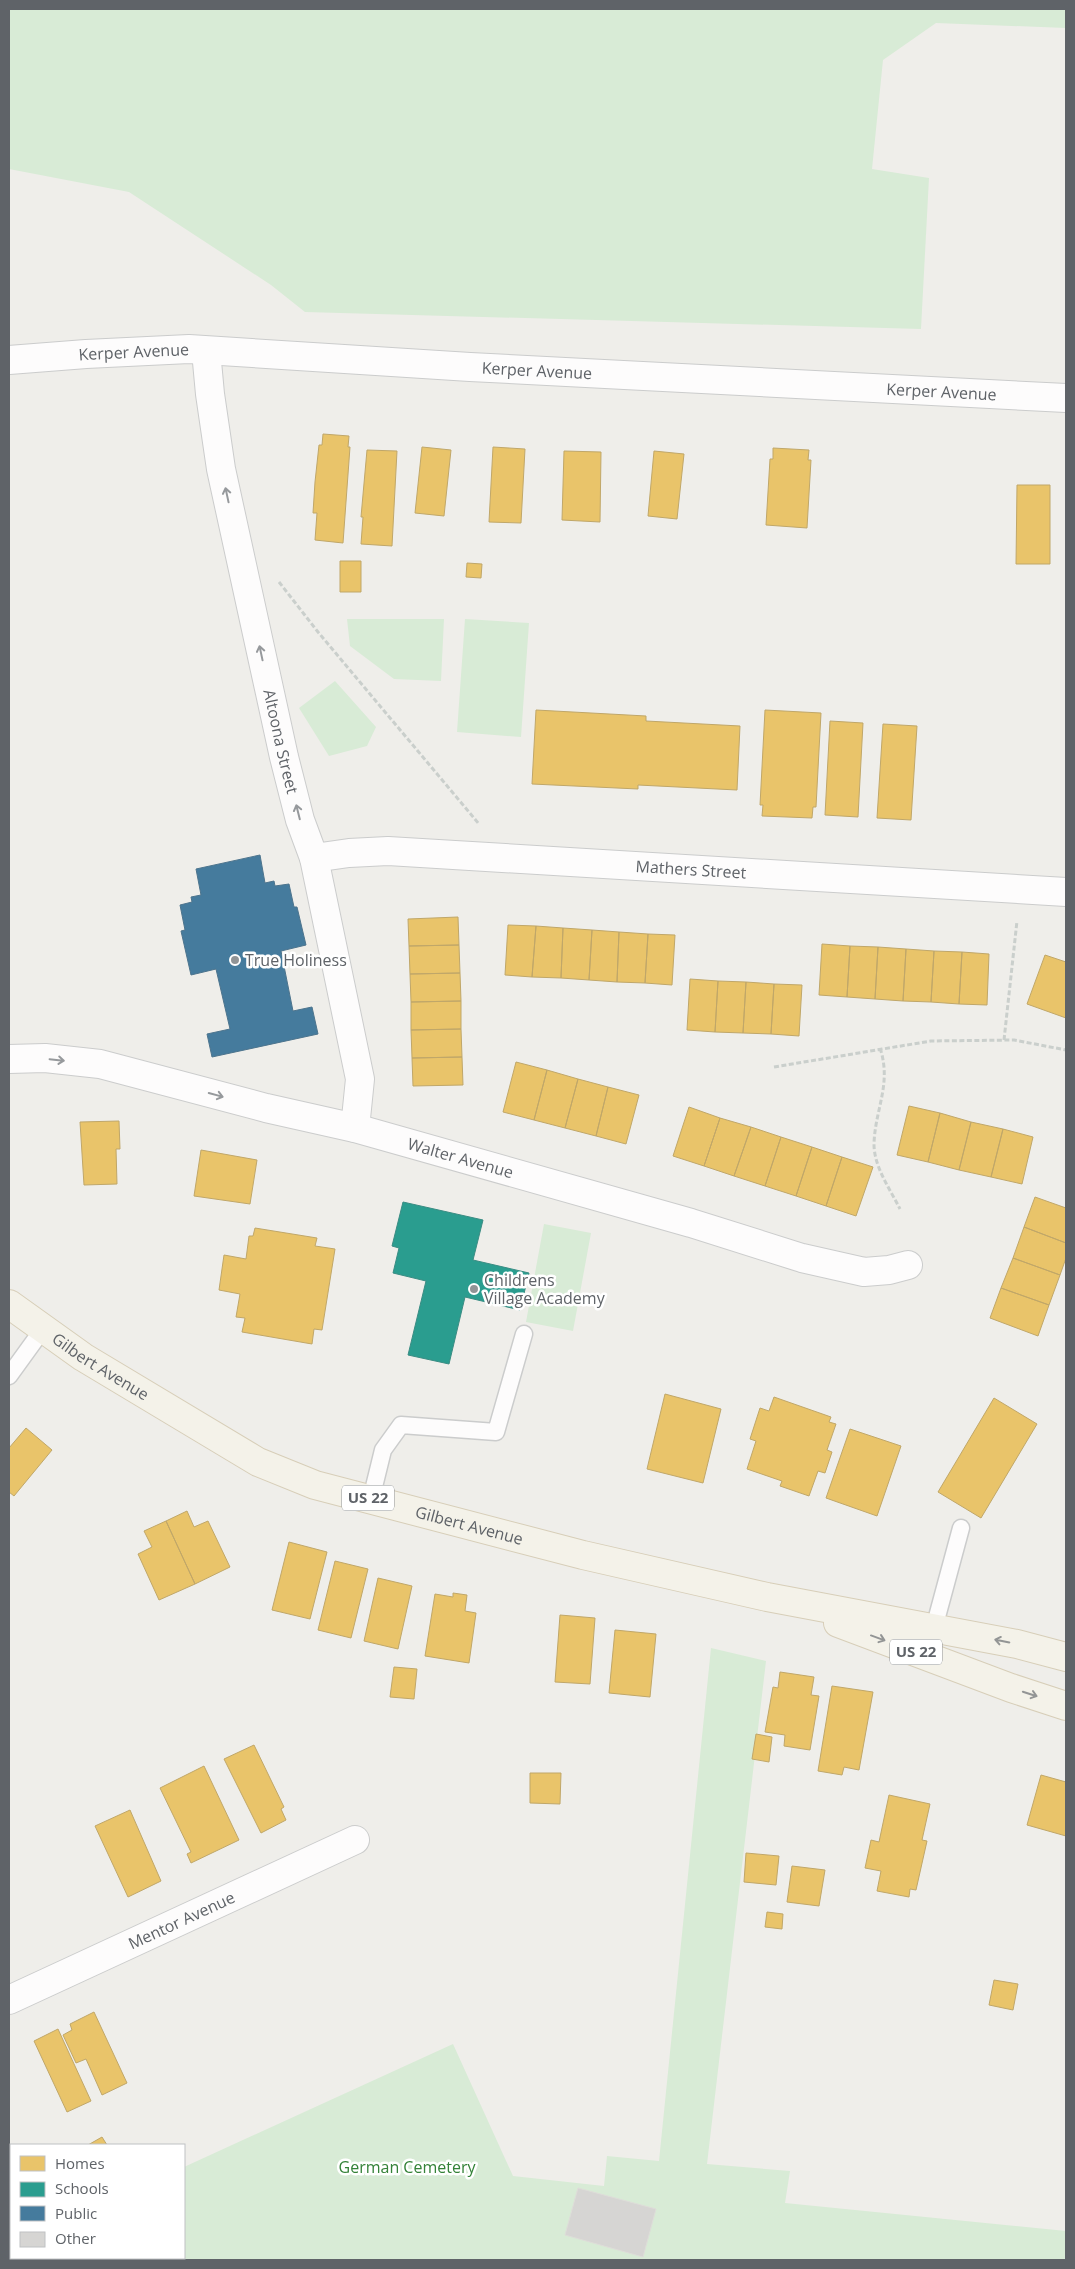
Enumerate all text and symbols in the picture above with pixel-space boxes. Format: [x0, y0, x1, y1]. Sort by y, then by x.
street label: Kerper Avenue [78, 338, 189, 366]
street label: Kerper Avenue [481, 357, 593, 384]
street label: Kerper Avenue [886, 378, 997, 405]
one-way arrow [222, 487, 231, 503]
one-way arrow [256, 646, 266, 662]
street label: Altoona Street [258, 687, 304, 796]
one-way arrow [293, 804, 302, 820]
street label: Mathers Street [635, 855, 747, 884]
place label: True Holiness [245, 949, 347, 971]
marker: True Holiness [229, 954, 241, 966]
one-way arrow [49, 1055, 65, 1065]
one-way arrow [207, 1091, 223, 1100]
street label: Walter Avenue [405, 1132, 516, 1183]
place label: Childrens Village Academy [484, 1269, 606, 1309]
marker: Childrens Village Academy [468, 1283, 480, 1295]
street label: Gilbert Avenue [48, 1327, 153, 1405]
road number: US 22 [342, 1486, 394, 1510]
street label: Gilbert Avenue [413, 1501, 526, 1550]
one-way arrow [870, 1634, 885, 1643]
one-way arrow [994, 1636, 1010, 1645]
road number: US 22 [890, 1640, 942, 1664]
one-way arrow [1022, 1690, 1038, 1700]
street label: Mentor Avenue [125, 1886, 238, 1954]
legend [10, 2144, 185, 2259]
text: Homes [55, 2153, 105, 2173]
park label: German Cemetery [339, 2156, 476, 2178]
text: Schools [55, 2178, 109, 2198]
text: Public [55, 2203, 97, 2223]
text: Other [55, 2228, 96, 2248]

